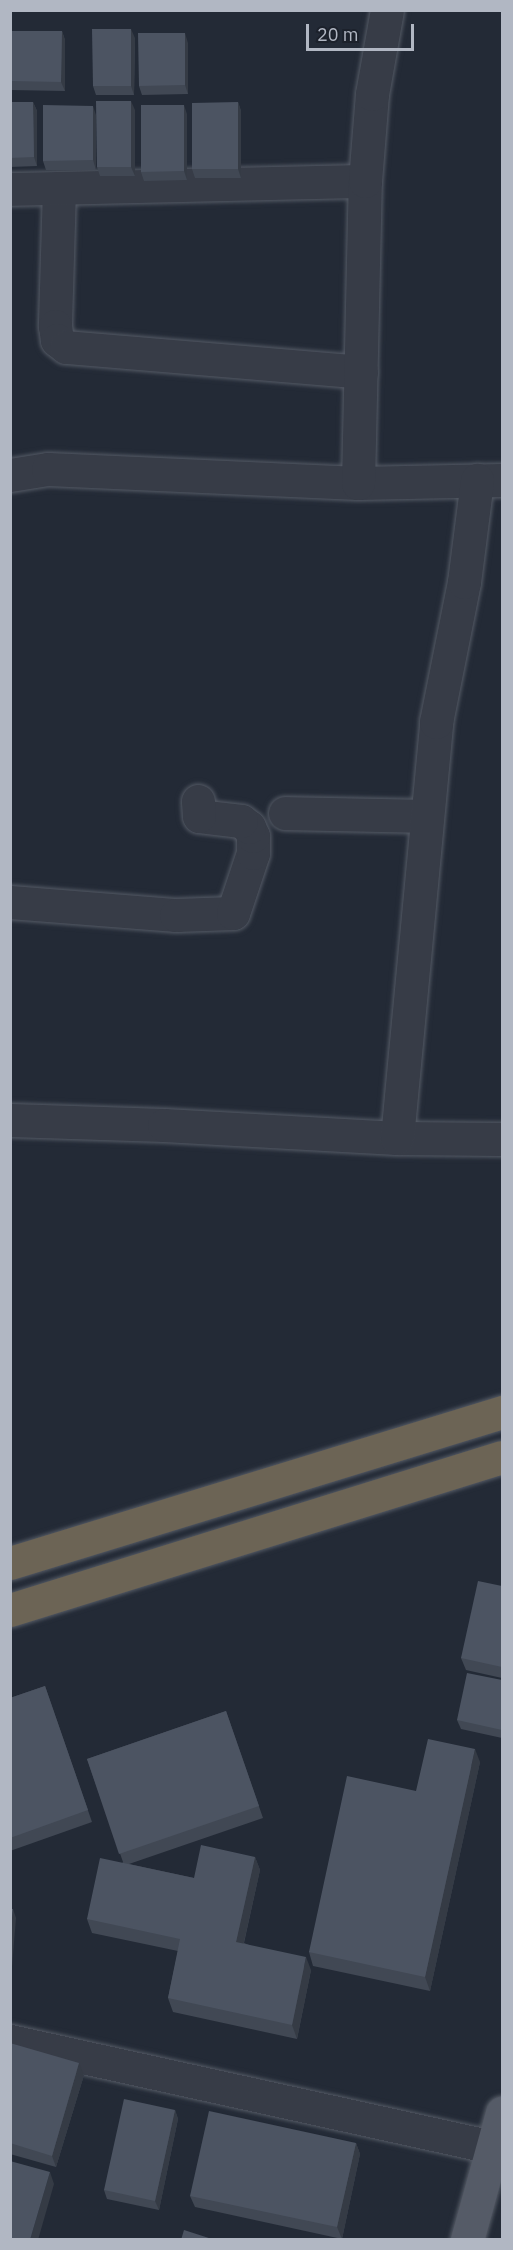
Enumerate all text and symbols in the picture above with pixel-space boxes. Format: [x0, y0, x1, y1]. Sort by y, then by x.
scale bar [309, 12, 417, 50]
text: 20 m [317, 23, 359, 46]

